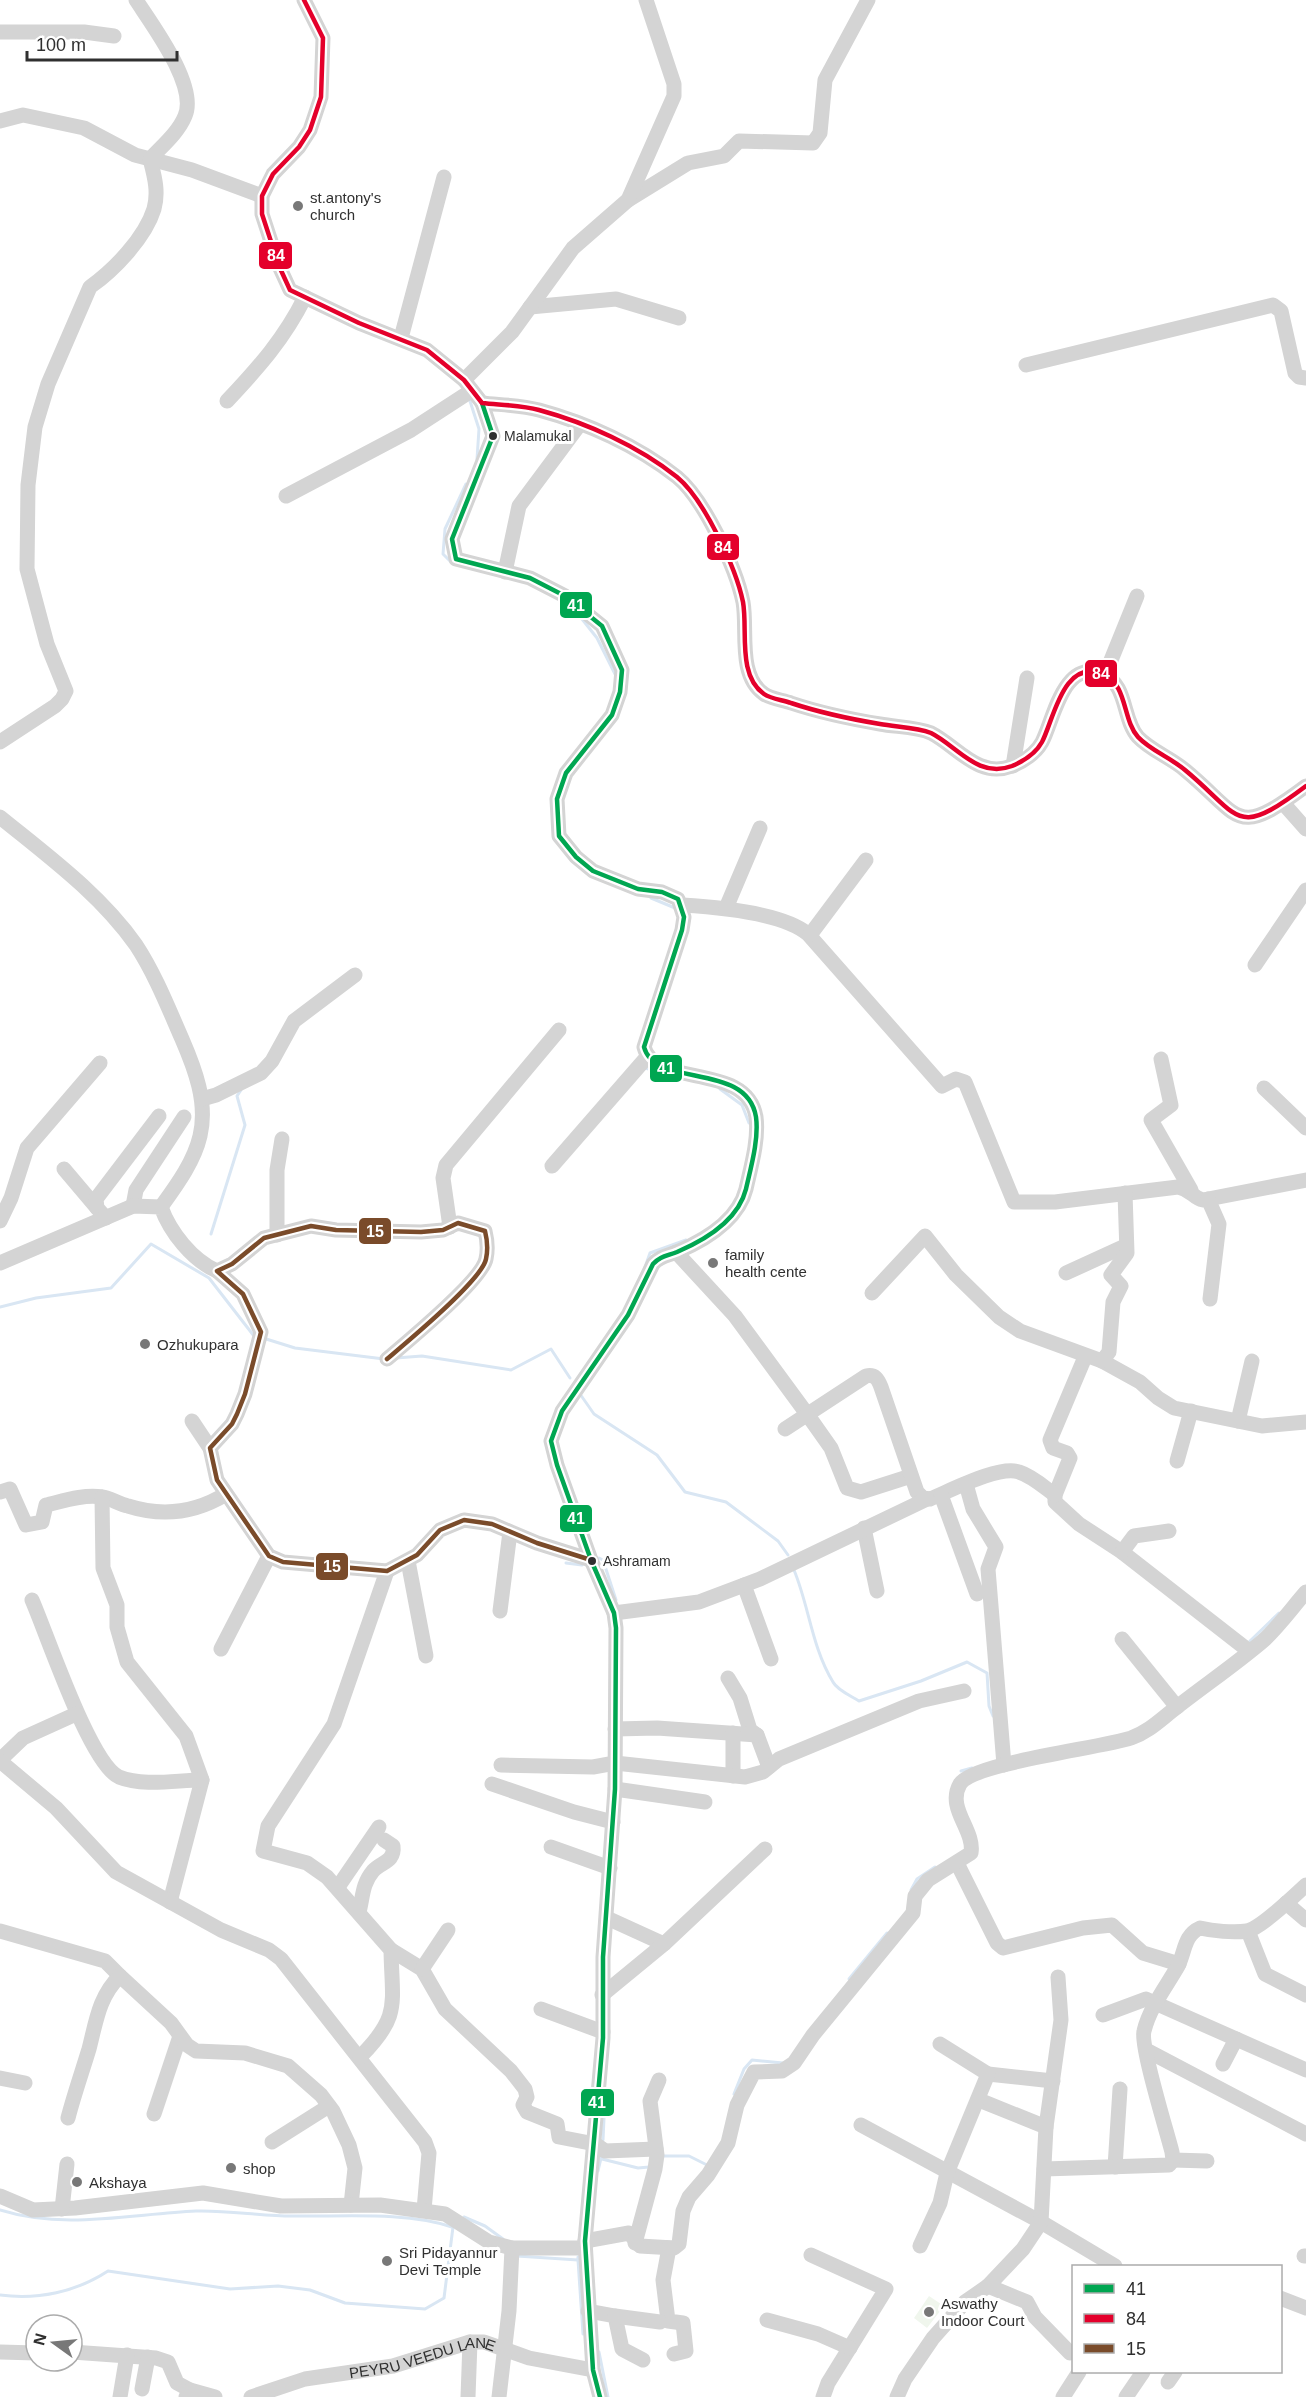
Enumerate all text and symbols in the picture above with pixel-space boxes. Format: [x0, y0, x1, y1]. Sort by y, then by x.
scale bar [27, 24, 177, 62]
text: 100 m [36, 35, 86, 55]
place label: st.antony's church [310, 189, 381, 223]
marker: st.antony's church [291, 199, 305, 213]
line badge: 84 [258, 241, 293, 270]
text: 84 [267, 247, 285, 264]
place label: Malamukal [504, 428, 572, 444]
marker: Malamukal [487, 430, 499, 442]
line badge: 84 [706, 533, 740, 561]
text: 84 [714, 539, 732, 556]
line badge: 41 [559, 591, 593, 619]
text: 41 [567, 597, 585, 614]
line badge: 84 [1084, 659, 1118, 688]
text: 84 [1092, 665, 1110, 682]
line badge: 41 [649, 1054, 683, 1083]
text: 41 [657, 1060, 675, 1077]
line badge: 15 [358, 1217, 392, 1245]
text: 15 [366, 1223, 384, 1240]
place label: family health cente [725, 1246, 807, 1280]
marker: family health cente [706, 1256, 720, 1270]
place label: Ozhukupara [157, 1336, 239, 1353]
marker: Ozhukupara [138, 1337, 152, 1351]
line badge: 41 [559, 1504, 593, 1533]
text: 41 [567, 1510, 585, 1527]
line badge: 15 [315, 1552, 349, 1581]
place label: Ashramam [603, 1553, 671, 1569]
marker: Ashramam [586, 1555, 598, 1567]
text: 15 [323, 1558, 341, 1575]
line badge: 41 [580, 2088, 615, 2117]
text: 41 [588, 2094, 606, 2111]
place label: shop [243, 2160, 276, 2177]
marker: shop [224, 2161, 238, 2175]
place label: Akshaya [89, 2174, 147, 2191]
marker: Akshaya [70, 2175, 84, 2189]
place label: Sri Pidayannur Devi Temple [399, 2244, 497, 2278]
marker: Sri Pidayannur Devi Temple [380, 2254, 394, 2268]
legend [1072, 2265, 1282, 2373]
text: 41 [1126, 2279, 1146, 2299]
place label: Aswathy Indoor Court [941, 2295, 1025, 2329]
marker: Aswathy Indoor Court [922, 2305, 936, 2319]
text: 84 [1126, 2309, 1146, 2329]
north arrow [24, 2313, 84, 2373]
text: N [30, 2331, 50, 2347]
street label: PEYRU VEEDU LANE [348, 2334, 498, 2381]
text: 15 [1126, 2339, 1146, 2359]

